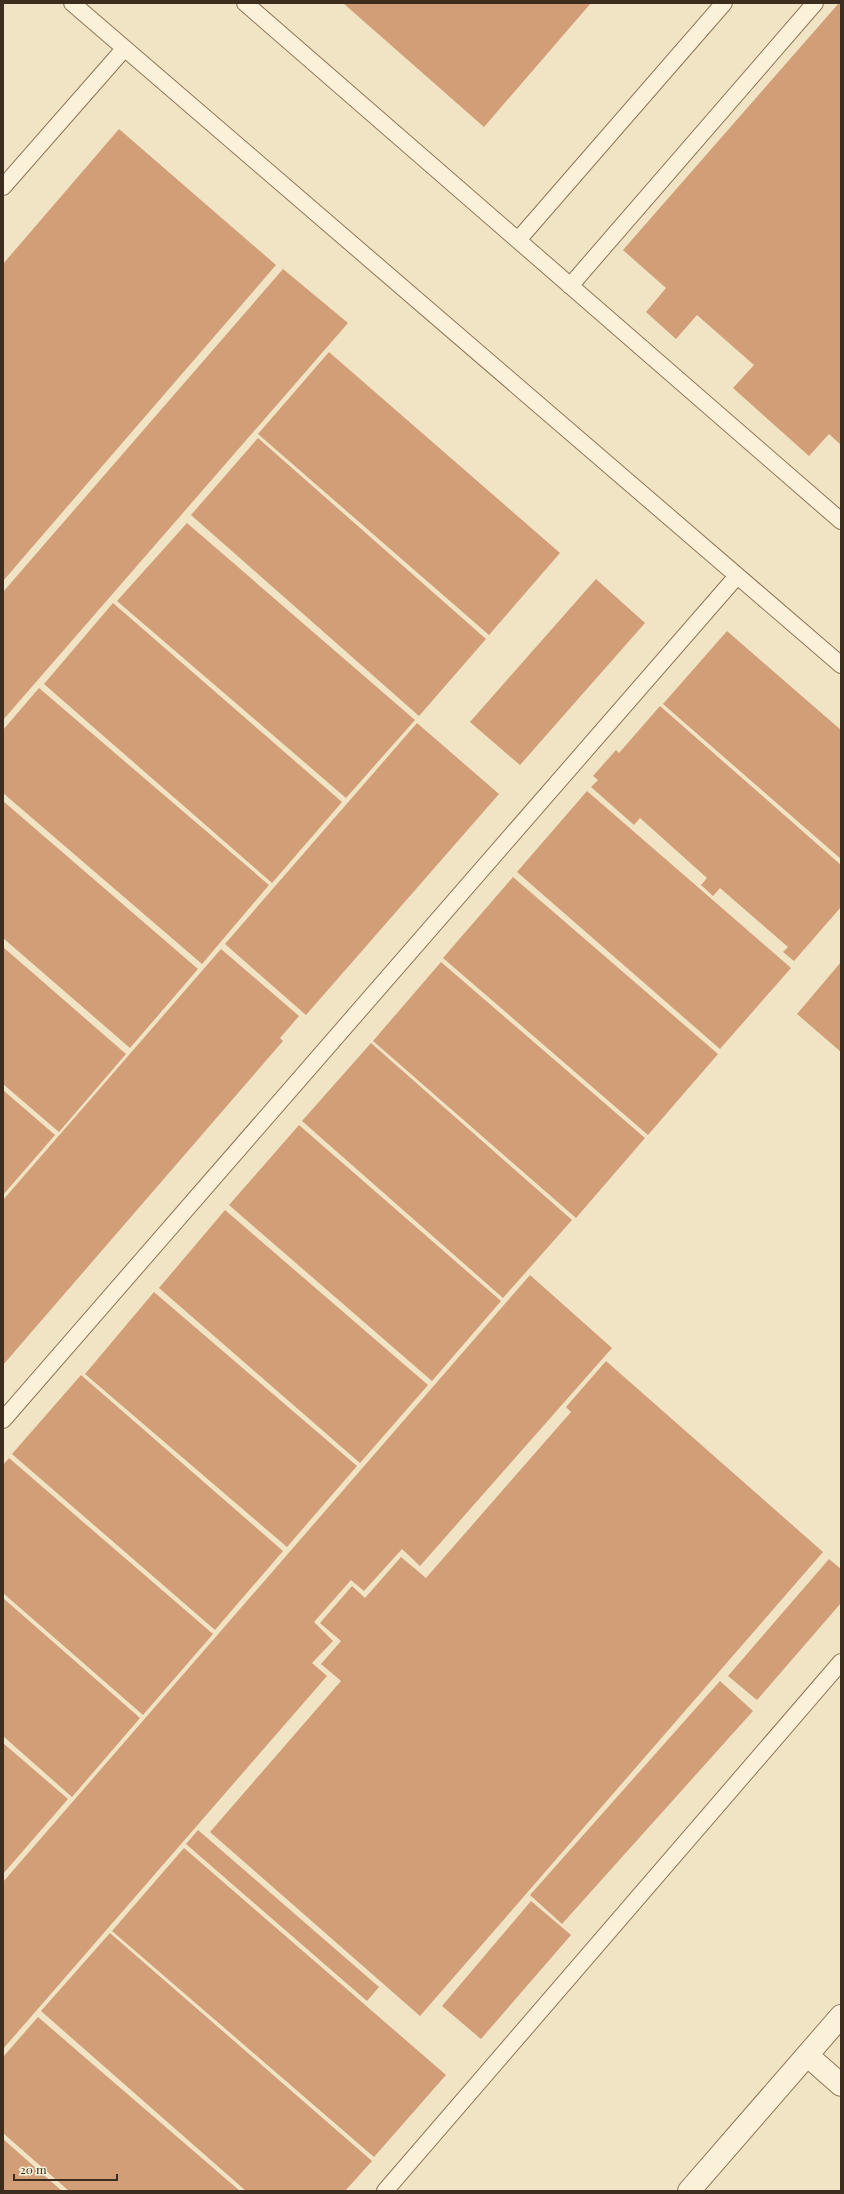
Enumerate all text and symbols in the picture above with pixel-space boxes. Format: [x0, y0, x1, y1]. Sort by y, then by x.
scale bar [14, 2156, 117, 2182]
text: 20 m [20, 2161, 47, 2177]

